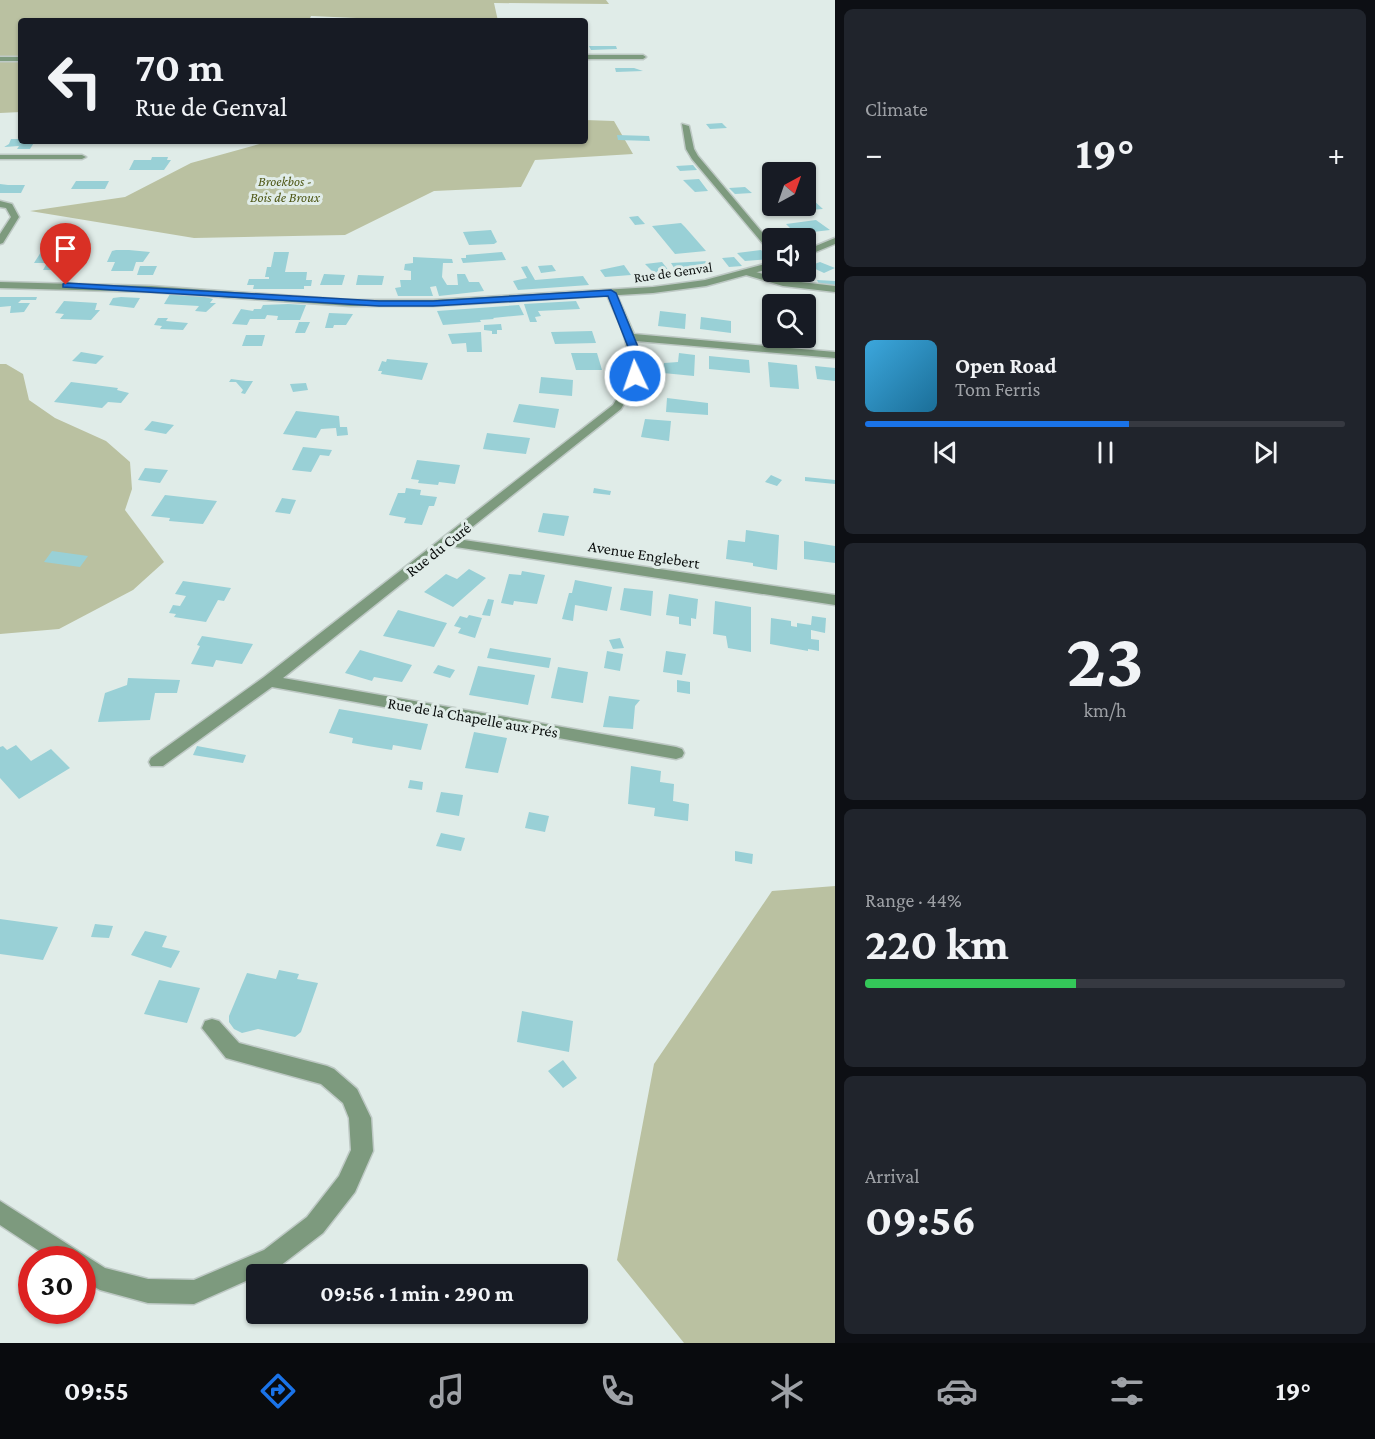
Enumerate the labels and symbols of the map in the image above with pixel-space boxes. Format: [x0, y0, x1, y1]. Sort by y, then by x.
north arrow [762, 162, 816, 216]
park label: Broekbos - Bois de Broux [250, 173, 321, 205]
pin [40, 223, 91, 285]
street label: Rue de Genval [633, 259, 714, 285]
position arrow [603, 344, 667, 408]
street label: Rue du Curé [403, 519, 474, 580]
street label: Avenue Englebert [587, 537, 702, 573]
street label: Rue de la Chapelle aux Prés [386, 694, 559, 742]
speed limit sign: 30 [18, 1246, 96, 1324]

